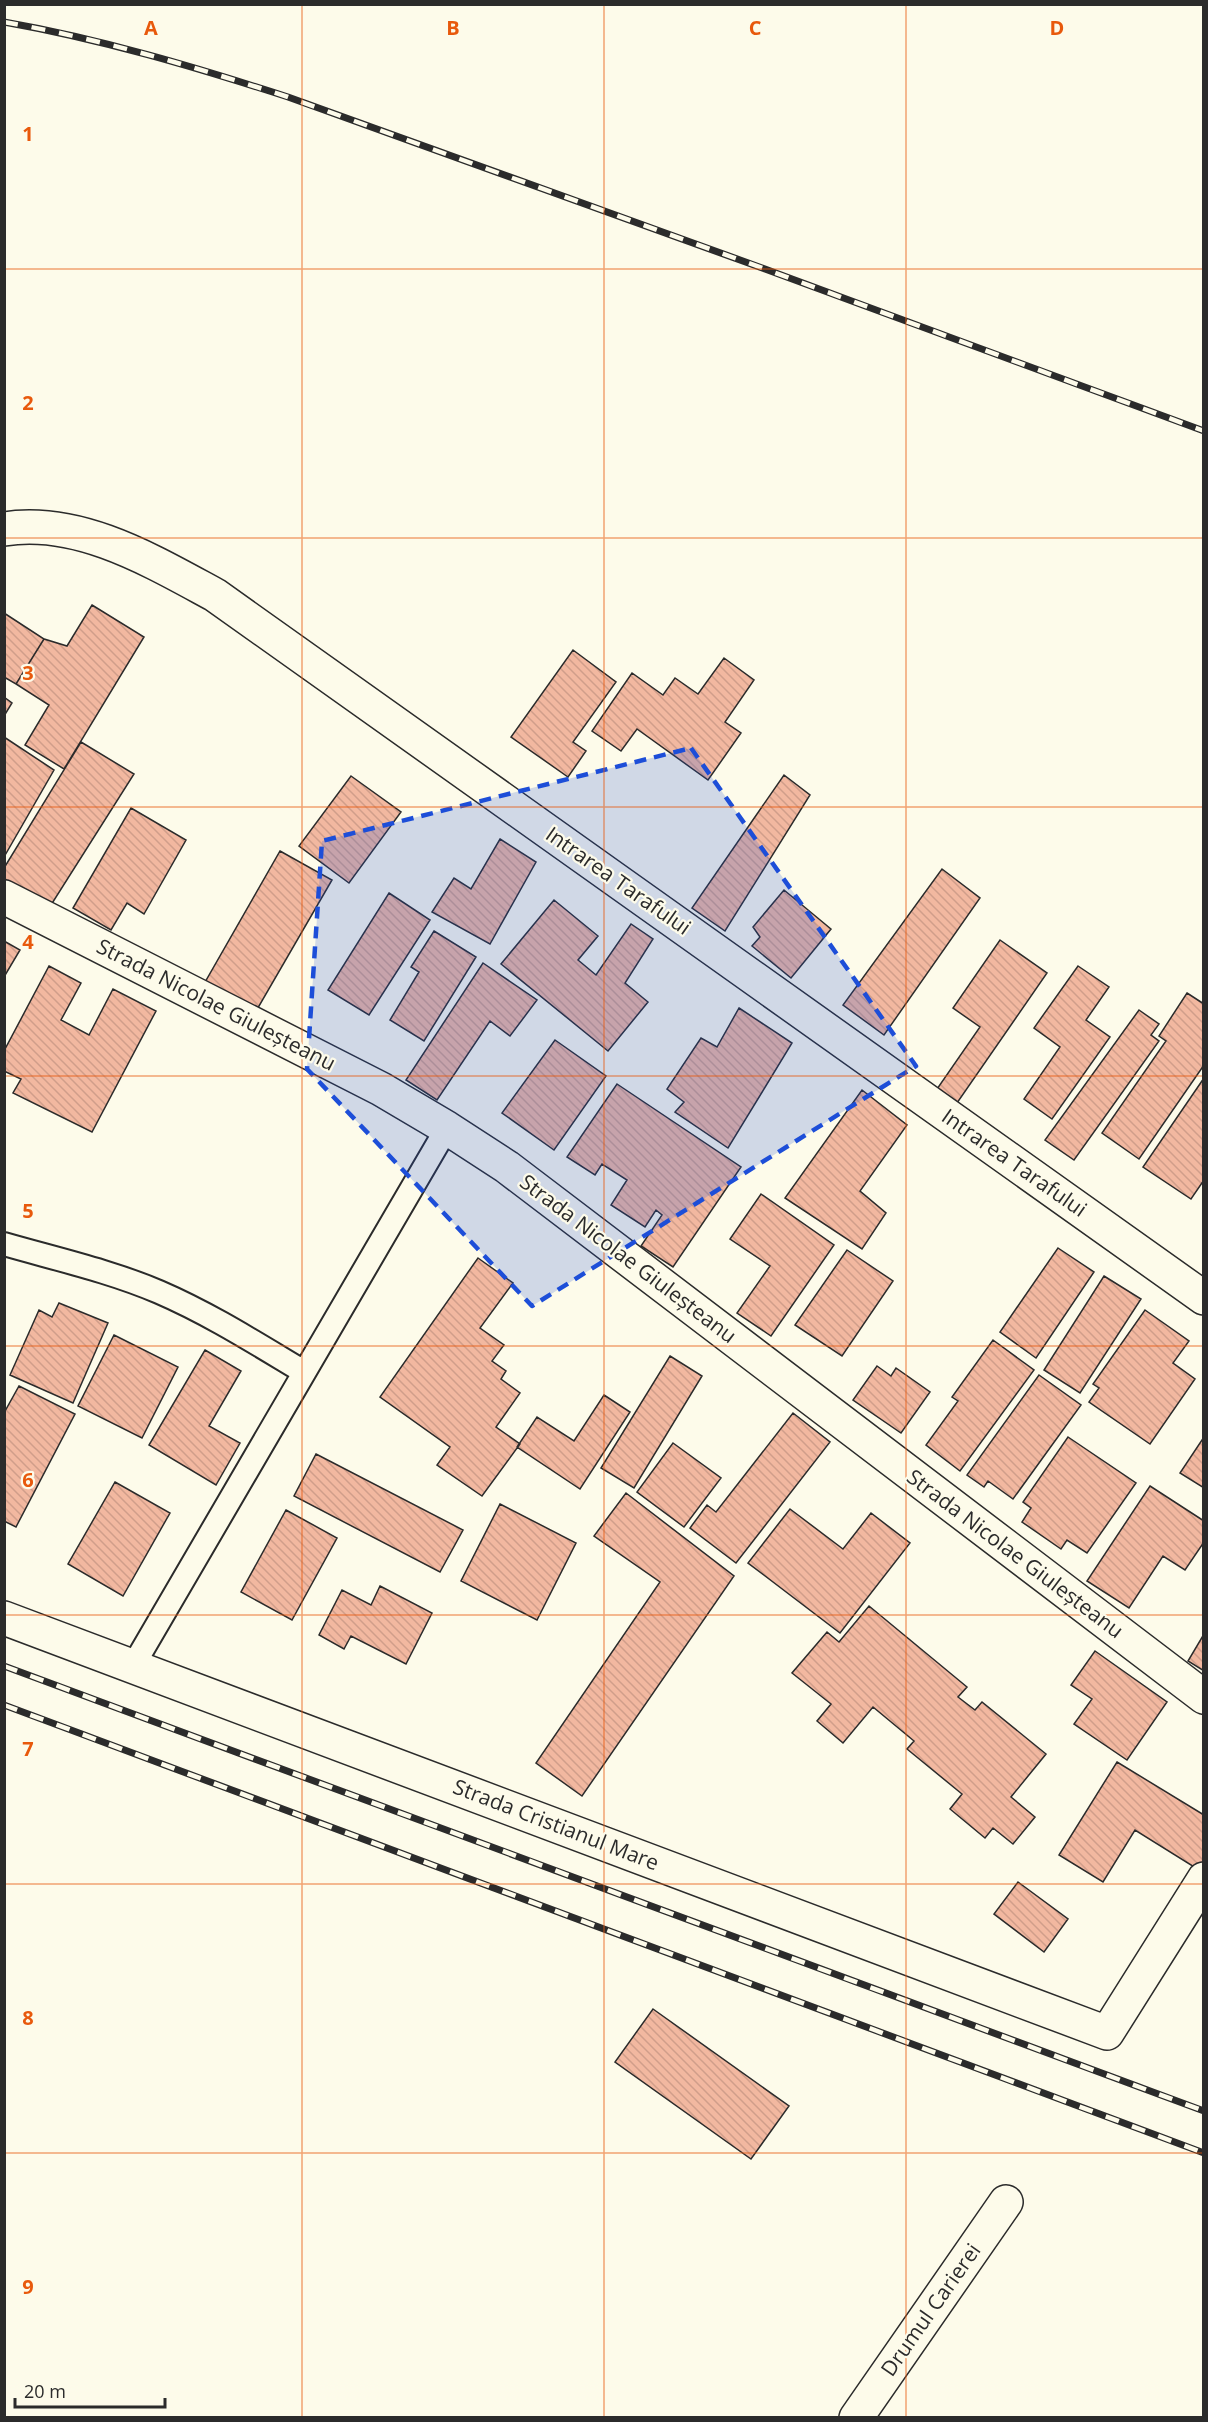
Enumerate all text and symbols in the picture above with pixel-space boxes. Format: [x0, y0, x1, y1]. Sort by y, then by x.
text: A [144, 14, 158, 41]
text: B [446, 14, 460, 41]
text: C [749, 14, 762, 41]
text: D [1050, 14, 1064, 41]
text: 1 [22, 120, 34, 147]
text: 2 [22, 389, 34, 416]
text: 3 [22, 659, 34, 686]
street label: Intrarea Tarafului [541, 820, 697, 941]
text: 4 [22, 928, 34, 955]
street label: Strada Nicolae Giuleșteanu [92, 932, 341, 1077]
street label: Intrarea Tarafului [937, 1102, 1093, 1223]
street label: Strada Nicolae Giuleșteanu [515, 1167, 743, 1349]
text: 5 [22, 1197, 34, 1224]
street label: Strada Nicolae Giuleșteanu [902, 1462, 1130, 1644]
text: 6 [22, 1466, 34, 1493]
text: 7 [22, 1735, 34, 1762]
street label: Strada Cristianul Mare [449, 1772, 663, 1876]
text: 8 [22, 2004, 34, 2031]
street label: Drumul Carierei [874, 2237, 986, 2381]
text: 9 [22, 2273, 34, 2300]
scale bar [15, 2371, 165, 2409]
text: 20 m [24, 2379, 66, 2403]

